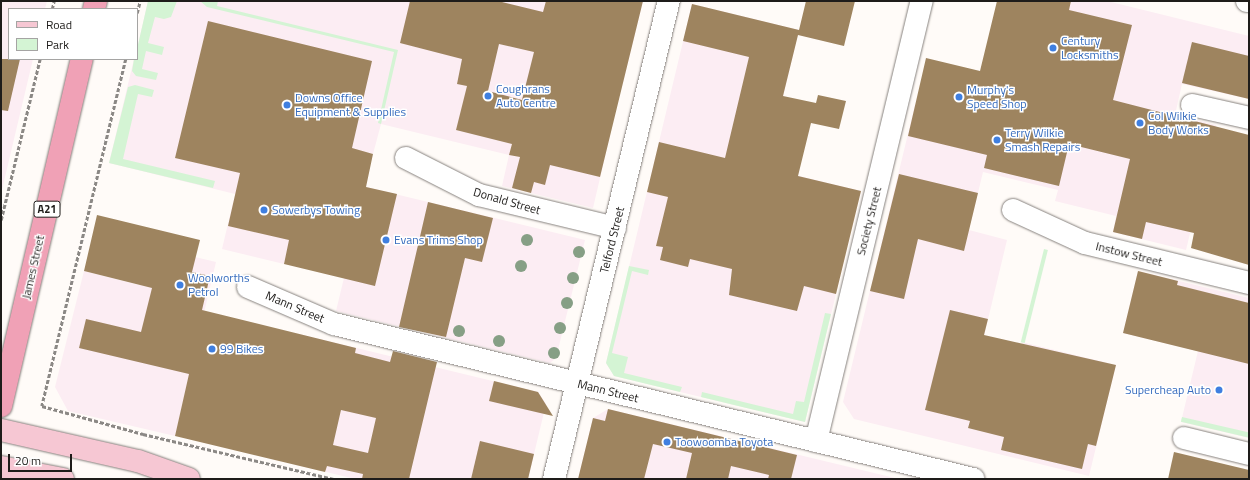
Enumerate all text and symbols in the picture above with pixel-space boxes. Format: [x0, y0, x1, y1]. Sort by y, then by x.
legend [8, 8, 138, 60]
text: Road [46, 15, 72, 34]
place label: Century Locksmiths [1061, 34, 1118, 62]
text: Park [46, 35, 69, 54]
marker: Century Locksmiths [1048, 43, 1058, 53]
place label: Coughrans Auto Centre [496, 82, 556, 110]
place label: Murphy's Speed Shop [967, 83, 1027, 111]
place label: Downs Office Equipment & Supplies [295, 91, 406, 119]
marker: Coughrans Auto Centre [483, 91, 493, 101]
marker: Murphy's Speed Shop [954, 92, 964, 102]
marker: Downs Office Equipment & Supplies [282, 100, 292, 110]
place label: Col Wilkie Body Works [1148, 109, 1209, 137]
marker: Col Wilkie Body Works [1135, 118, 1145, 128]
place label: Terry Wilkie Smash Repairs [1005, 126, 1080, 154]
marker: Terry Wilkie Smash Repairs [992, 135, 1002, 145]
street label: Donald Street [472, 185, 542, 217]
street label: Society Street [854, 185, 884, 257]
road number: A21 [33, 200, 61, 218]
place label: Sowerbys Towing [272, 203, 360, 217]
marker: Sowerbys Towing [259, 205, 269, 215]
street label: Telford Street [597, 205, 627, 275]
place label: Evans Trims Shop [394, 233, 483, 247]
street label: James Street [19, 234, 47, 300]
marker: Evans Trims Shop [381, 235, 391, 245]
street label: Instow Street [1094, 239, 1164, 269]
place label: Woolworths Petrol [188, 271, 250, 299]
marker: Woolworths Petrol [175, 280, 185, 290]
street label: Mann Street [263, 288, 327, 326]
place label: 99 Bikes [220, 342, 263, 356]
marker: 99 Bikes [207, 344, 217, 354]
street label: Mann Street [576, 376, 640, 406]
place label: Supercheap Auto [1125, 383, 1211, 397]
marker: Supercheap Auto [1214, 385, 1224, 395]
place label: Toowoomba Toyota [675, 435, 773, 449]
marker: Toowoomba Toyota [662, 437, 672, 447]
scale bar [10, 446, 74, 472]
text: 20 m [15, 451, 41, 470]

